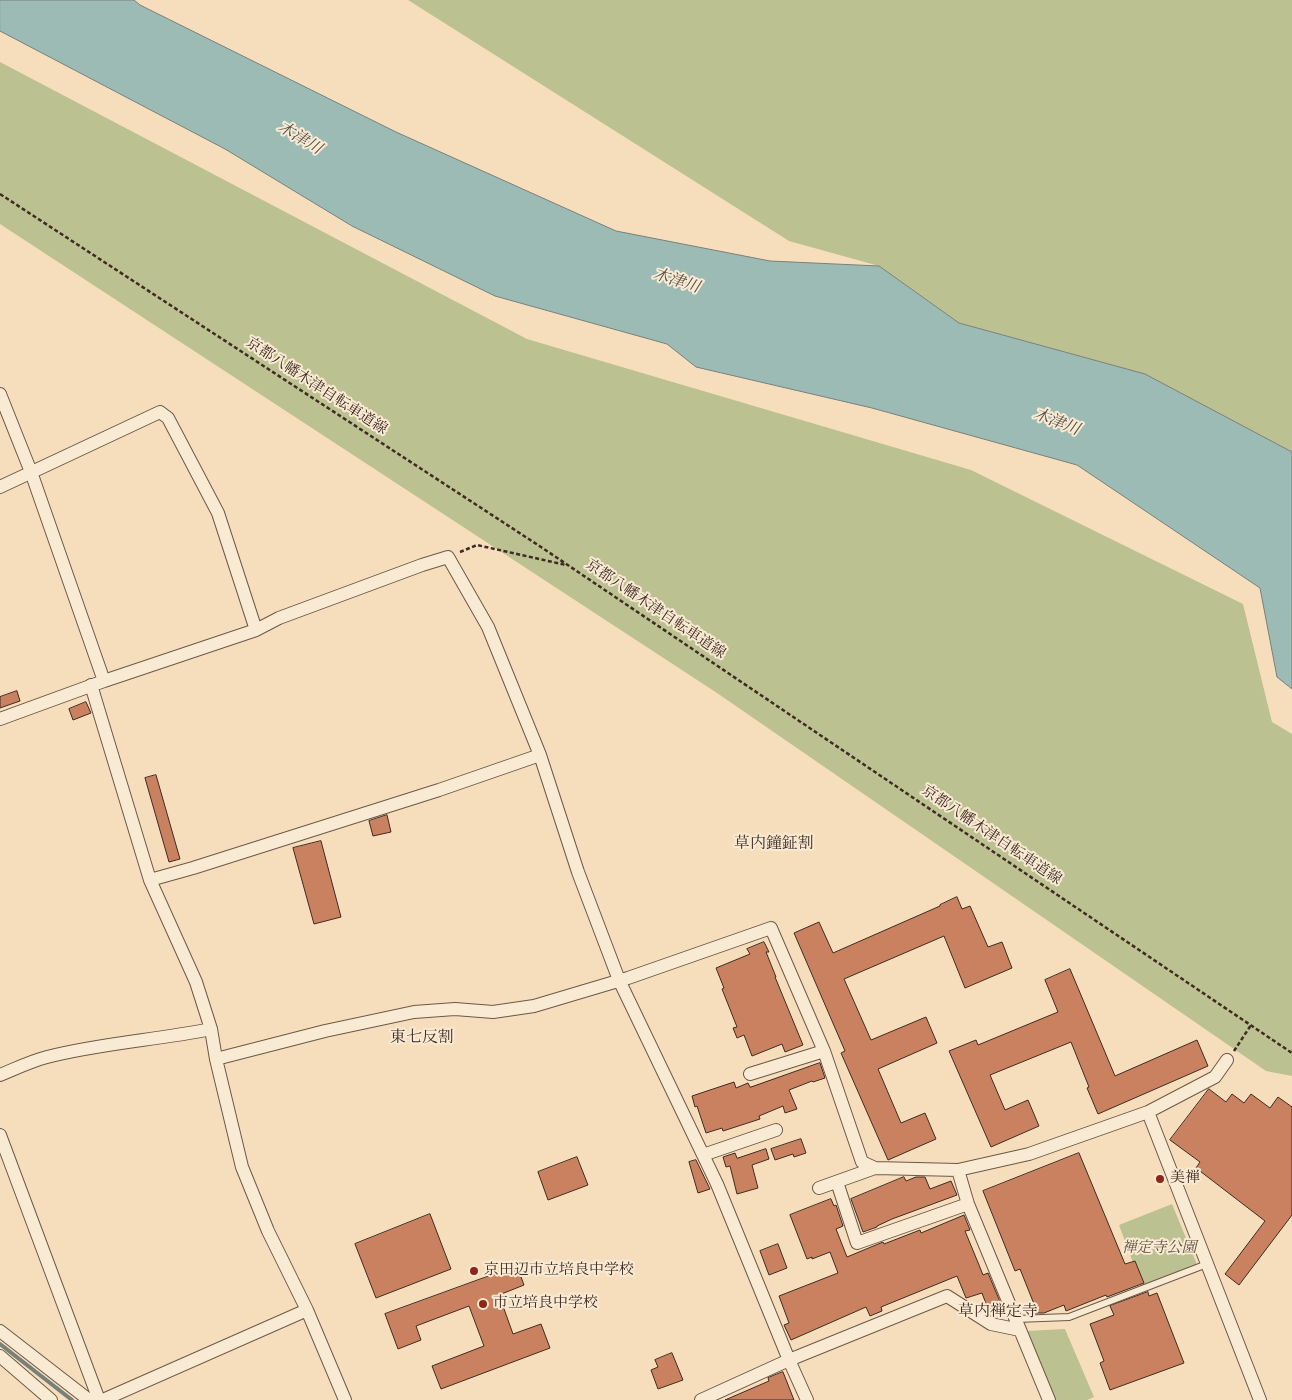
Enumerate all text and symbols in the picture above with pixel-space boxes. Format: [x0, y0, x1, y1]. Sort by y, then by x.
water label: 木津川 [273, 118, 325, 160]
water label: 木津川 [650, 265, 702, 299]
street label: 京都八幡木津自転車道線 [242, 335, 390, 439]
water label: 木津川 [1030, 405, 1082, 441]
street label: 京都八幡木津自転車道線 [582, 556, 728, 664]
street label: 京都八幡木津自転車道線 [918, 782, 1064, 890]
district label: 草内鐘鉦割 [734, 835, 814, 855]
district label: 東七反割 [390, 1029, 454, 1049]
place label: 美禅 [1170, 1170, 1200, 1188]
marker: 美禅 [1154, 1173, 1166, 1185]
park label: 禅定寺公園 [1122, 1240, 1196, 1258]
place label: 京田辺市立培良中学校 [484, 1262, 634, 1280]
marker: 京田辺市立培良中学校 [468, 1265, 480, 1277]
place label: 市立培良中学校 [493, 1295, 598, 1313]
marker: 市立培良中学校 [477, 1298, 489, 1310]
district label: 草内禅定寺 [958, 1303, 1038, 1323]

